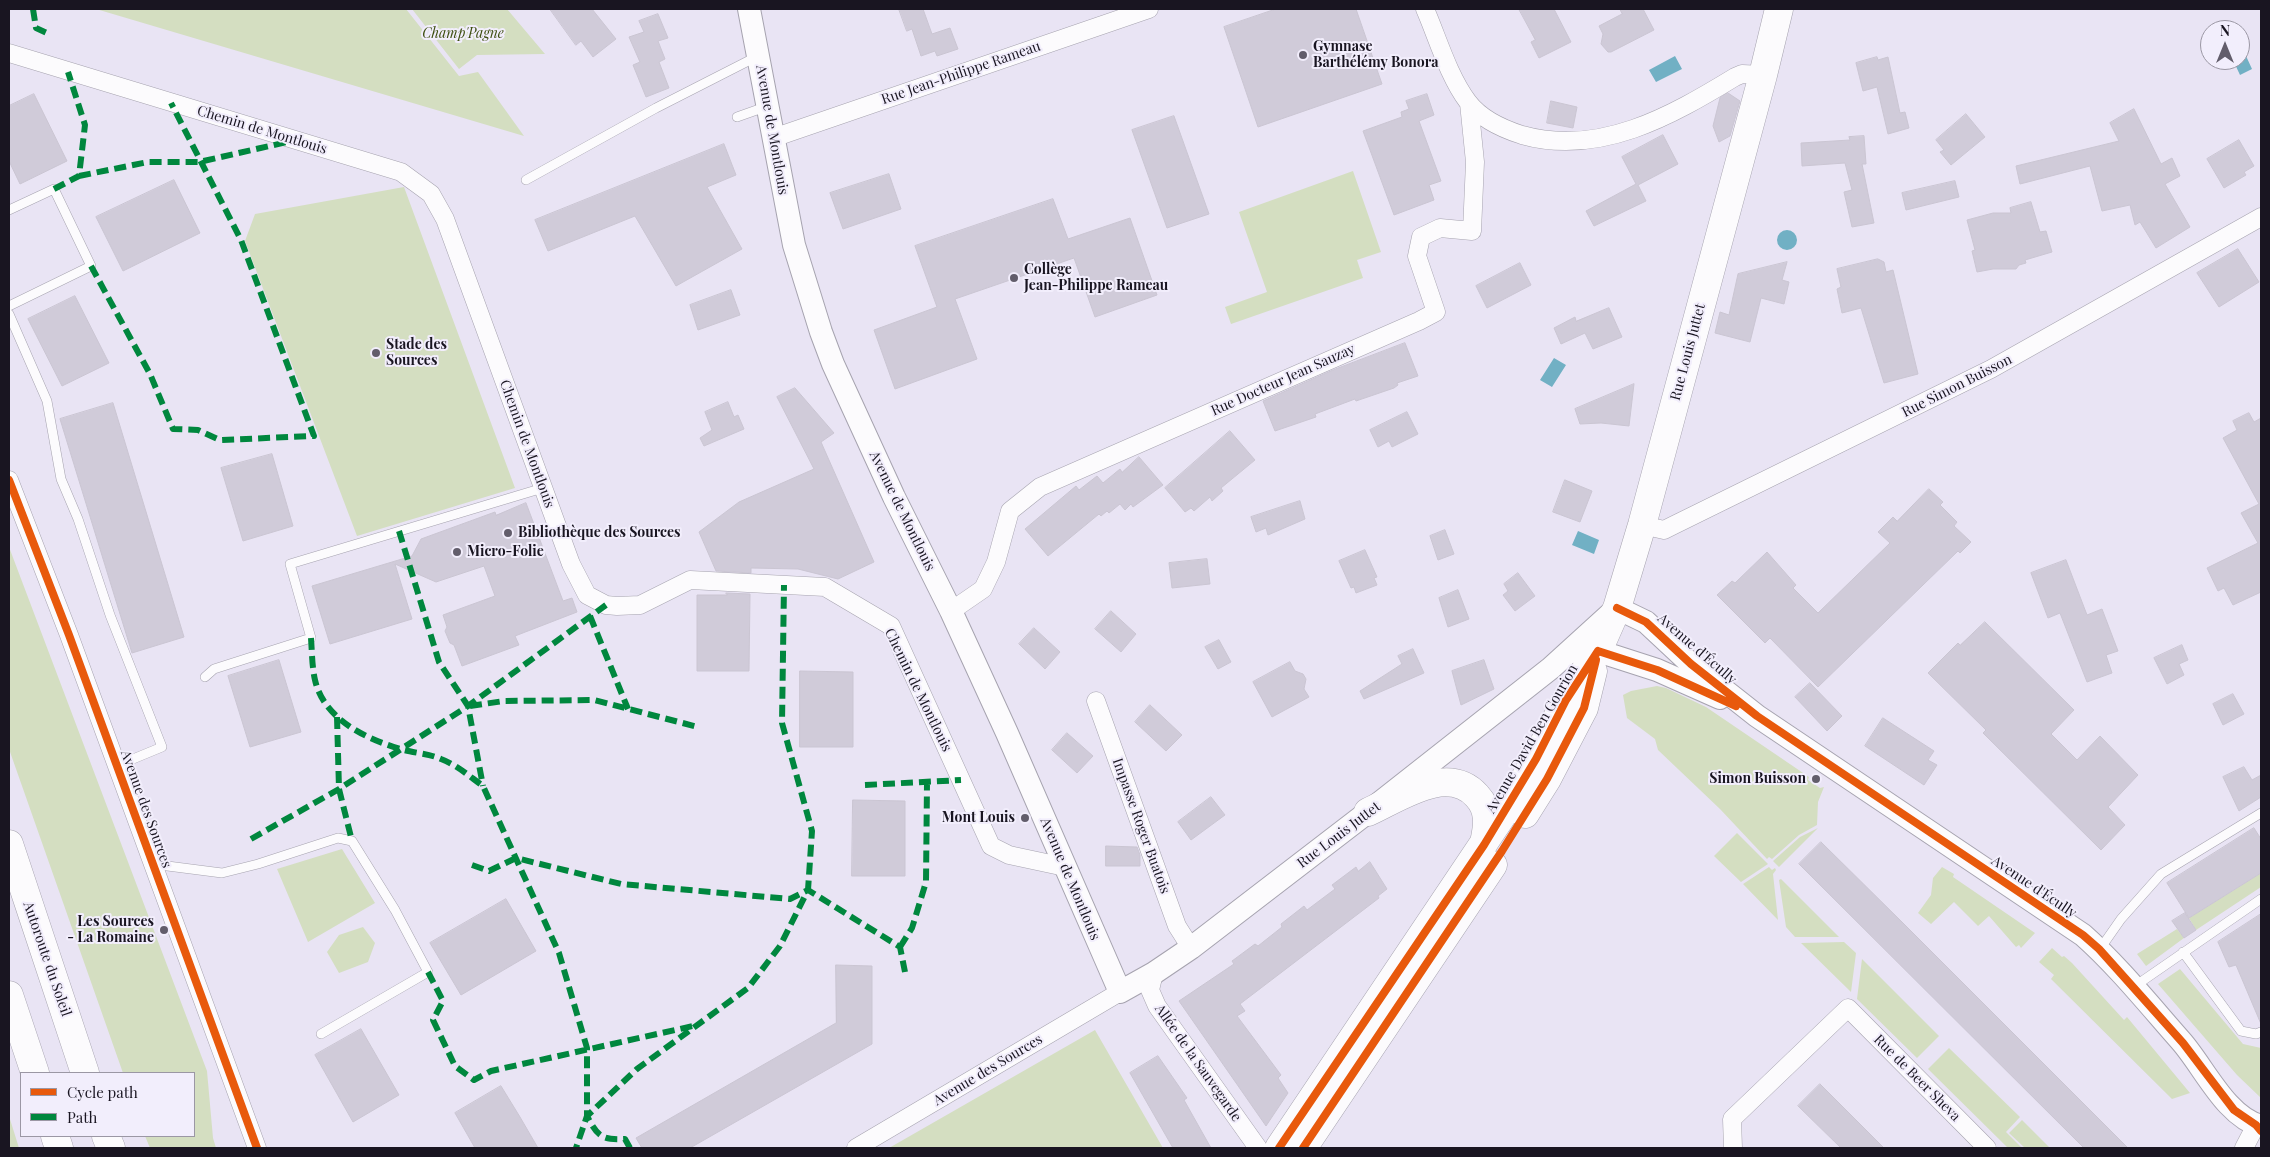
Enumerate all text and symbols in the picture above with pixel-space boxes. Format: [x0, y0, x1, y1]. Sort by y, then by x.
north arrow [2200, 20, 2250, 70]
text: N [2220, 21, 2230, 40]
park label: Champ'Pagne [422, 26, 504, 42]
street label: Rue Jean-Philippe Rameau [879, 38, 1043, 108]
place label: Gymnase Barthélémy Bonora [1313, 39, 1439, 72]
marker: Gymnase Barthélémy Bonora [1297, 49, 1309, 61]
street label: Avenue de Montlouis [752, 64, 792, 196]
street label: Chemin de Montlouis [195, 102, 329, 158]
place label: Collège Jean-Philippe Rameau [1024, 262, 1168, 294]
marker: Collège Jean-Philippe Rameau [1008, 272, 1020, 284]
street label: Rue Louis Juttet [1667, 302, 1709, 402]
place label: Stade des Sources [386, 337, 447, 370]
street label: Rue Docteur Jean Sauzay [1208, 341, 1358, 419]
marker: Stade des Sources [370, 347, 382, 359]
street label: Rue Simon Buisson [1899, 351, 2015, 421]
street label: Chemin de Montlouis [496, 378, 558, 510]
street label: Avenue de Montlouis [866, 448, 938, 574]
place label: Bibliothèque des Sources [518, 525, 681, 541]
marker: Bibliothèque des Sources [502, 527, 514, 539]
place label: Micro-Folie [467, 544, 544, 560]
marker: Micro-Folie [451, 546, 463, 558]
street label: Avenue d'Écully [1654, 610, 1740, 688]
street label: Chemin de Montlouis [881, 626, 955, 754]
street label: Avenue David Ben Gourion [1483, 662, 1581, 816]
street label: Avenue des Sources [117, 748, 175, 870]
street label: Impasse Roger Buatois [1109, 756, 1173, 896]
place label: Simon Buisson [1709, 771, 1806, 787]
marker: Simon Buisson [1810, 773, 1822, 785]
street label: Rue Louis Juttet [1294, 798, 1384, 872]
place label: Mont Louis [942, 810, 1015, 826]
marker: Mont Louis [1019, 812, 1031, 824]
street label: Avenue de Montlouis [1037, 815, 1103, 943]
street label: Avenue d'Écully [1988, 852, 2080, 922]
street label: Autoroute du Soleil [19, 899, 75, 1019]
place label: Les Sources - La Romaine [67, 914, 154, 946]
marker: Les Sources - La Romaine [158, 924, 170, 936]
street label: Allée de la Sauvegarde [1151, 1001, 1245, 1125]
street label: Avenue des Sources [930, 1031, 1046, 1109]
street label: Rue de Beer Sheva [1870, 1031, 1964, 1125]
legend [20, 1072, 195, 1137]
text: Cycle path [67, 1082, 138, 1102]
text: Path [67, 1107, 97, 1127]

